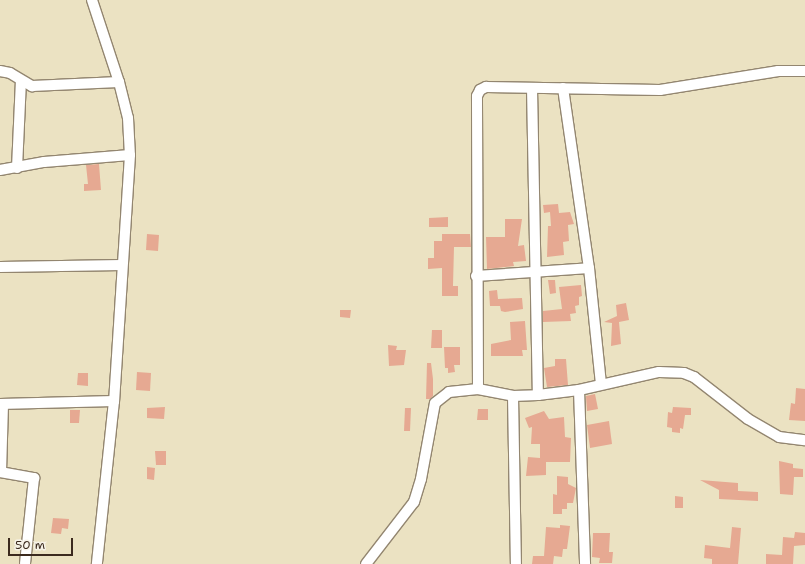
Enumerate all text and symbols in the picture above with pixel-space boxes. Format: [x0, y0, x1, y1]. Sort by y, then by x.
scale bar [10, 530, 75, 556]
text: 50 m [15, 537, 45, 553]

